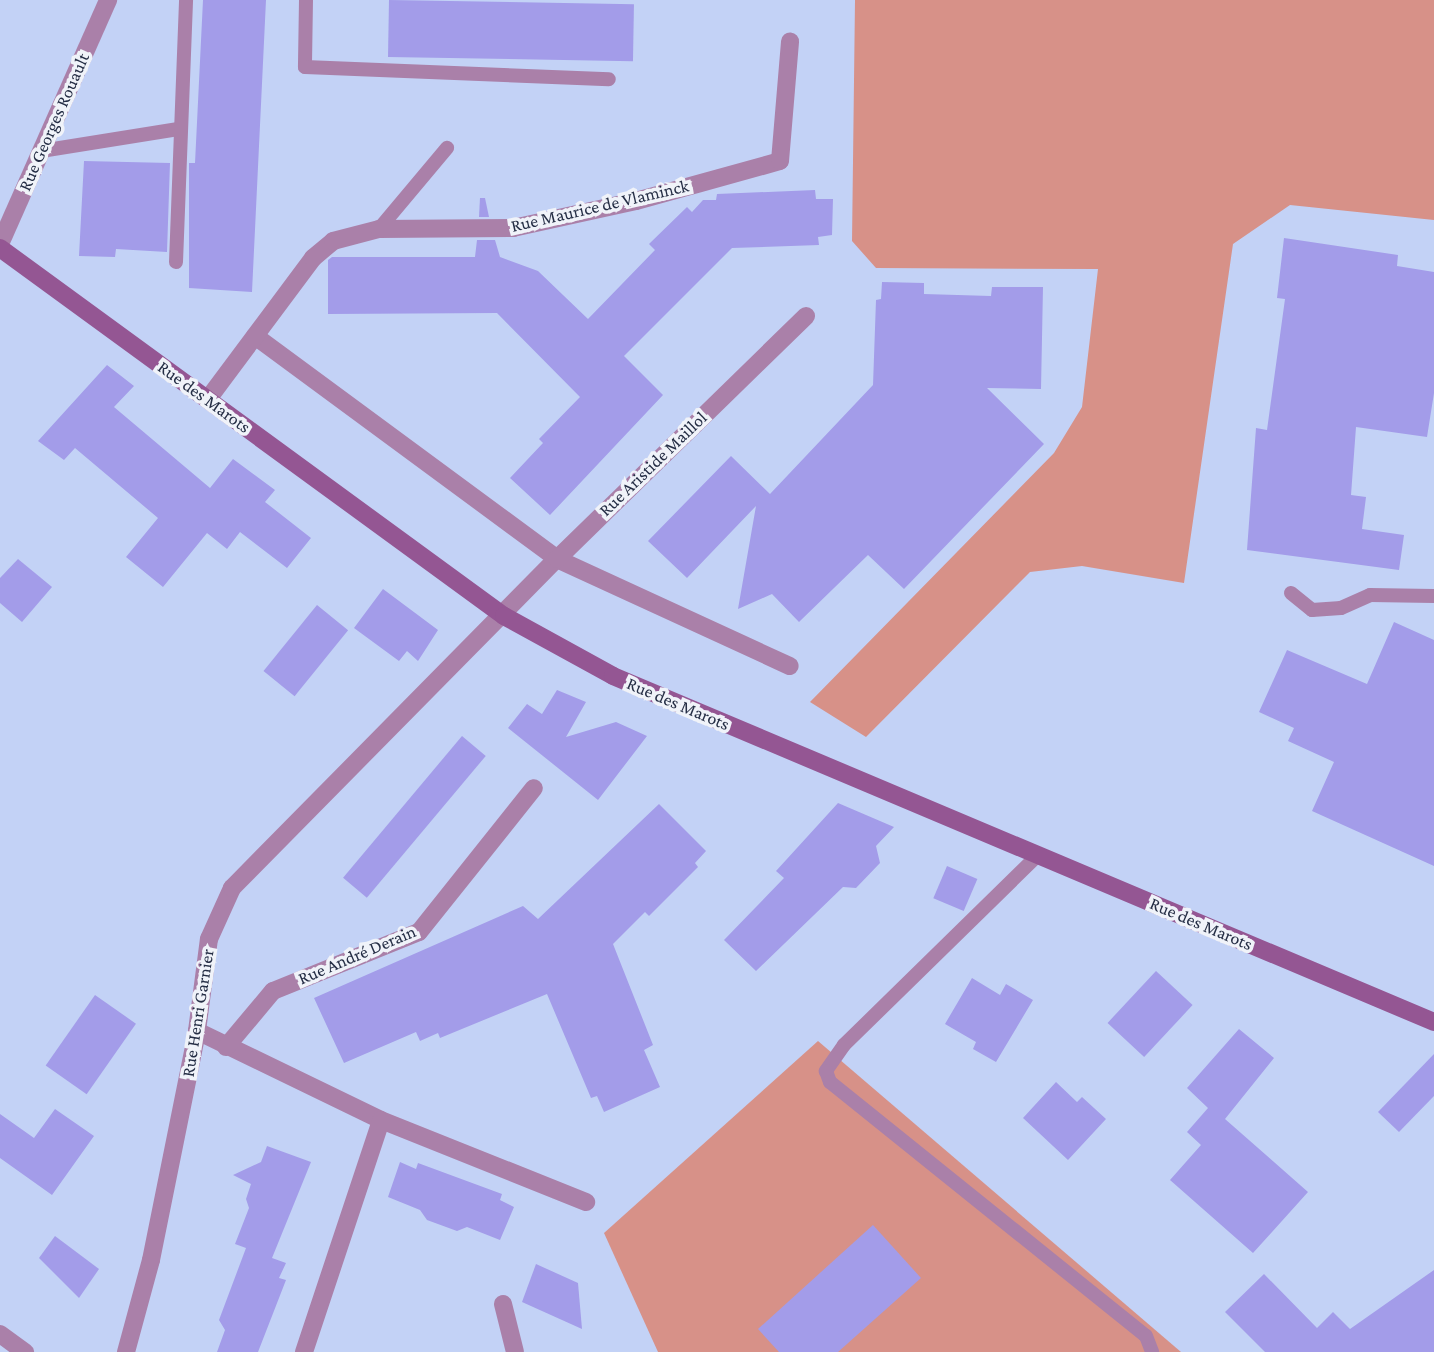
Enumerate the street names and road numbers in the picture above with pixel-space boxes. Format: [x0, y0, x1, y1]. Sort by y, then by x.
street label: Rue Georges Rouault [14, 50, 94, 194]
street label: Rue Maurice de Vlaminck [509, 175, 691, 237]
street label: Rue des Marots [153, 356, 255, 438]
street label: Rue Aristide Maillol [595, 407, 711, 521]
street label: Rue des Marots [623, 673, 733, 735]
street label: Rue des Marots [1146, 893, 1256, 955]
street label: Rue André Derain [295, 920, 419, 990]
street label: Rue Henri Garnier [177, 947, 219, 1079]

